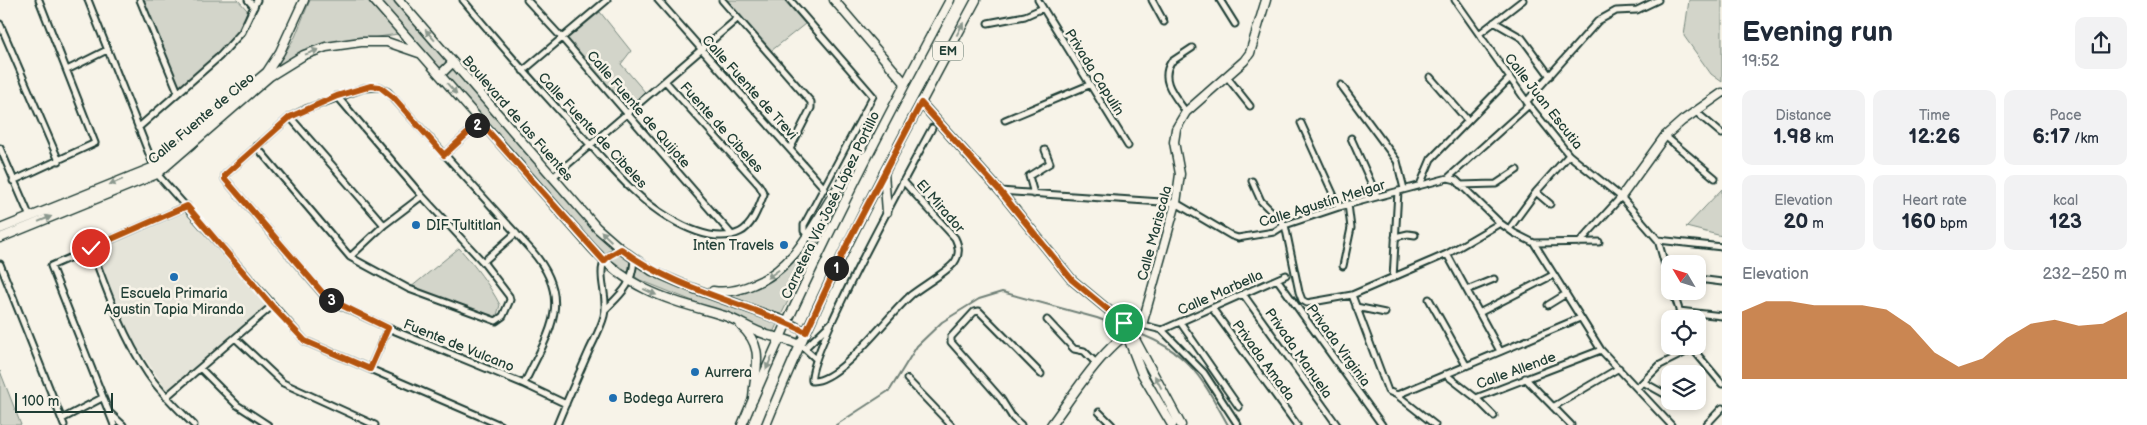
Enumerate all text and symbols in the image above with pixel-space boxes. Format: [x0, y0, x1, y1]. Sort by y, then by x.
text: Evening run [1742, 16, 1893, 49]
button: share [2075, 17, 2127, 69]
one-way arrow [956, 21, 964, 36]
street label: Privada Capulín [1061, 26, 1128, 119]
one-way arrow [424, 29, 435, 42]
street label: Calle Fuente de Trevi [698, 32, 801, 143]
road number: EM [933, 41, 963, 60]
street label: Calle Fuente de Quijote [583, 47, 694, 171]
one-way arrow [305, 48, 320, 56]
street label: Calle Juan Escutia [1501, 50, 1586, 153]
street label: Boulevard de las Fuentes [459, 52, 577, 185]
text: 19:52 [1742, 52, 1779, 71]
street label: Calle Fuente de Cleo [145, 69, 258, 168]
street label: Calle Fuente de Cibeles [535, 69, 651, 192]
street label: Fuente de Cibeles [677, 79, 767, 176]
one-way arrow [446, 83, 458, 95]
text: Distance [1776, 107, 1831, 124]
text: Time [1919, 107, 1950, 124]
text: Pace [2050, 107, 2081, 124]
street label: Carretera Vía José López Portillo [777, 108, 883, 302]
pin: 2 [464, 112, 490, 138]
text: 2 [473, 117, 482, 134]
text: 1.98 [1773, 124, 1812, 149]
text: 12:26 [1909, 124, 1960, 149]
text: 6:17 [2032, 124, 2070, 149]
text: km [1812, 130, 1834, 147]
text: /km [2070, 130, 2099, 147]
street label: El Mirador [913, 176, 969, 237]
street label: Calle Agustín Melgar [1257, 176, 1388, 231]
one-way arrow [109, 179, 123, 187]
street label: Calle Mariscala [1134, 184, 1175, 283]
text: Elevation [1774, 192, 1833, 209]
text: Heart rate [1902, 192, 1967, 209]
text: kcal [2053, 192, 2078, 209]
text: 20 [1783, 209, 1808, 234]
text: 160 [1901, 209, 1936, 234]
text: 123 [2049, 209, 2082, 234]
one-way arrow [38, 215, 52, 223]
text: m [1808, 215, 1824, 232]
text: bpm [1936, 215, 1968, 232]
place label: DIF Tultitlan [426, 217, 501, 234]
marker: DIF Tultitlan [410, 219, 422, 231]
pin [70, 227, 112, 269]
one-way arrow [600, 230, 612, 242]
icon: check [77, 234, 105, 262]
place label: Inten Travels [693, 237, 774, 254]
marker: Inten Travels [778, 239, 790, 251]
north arrow [1661, 255, 1706, 300]
map controls [1661, 255, 1706, 410]
pin: 1 [824, 256, 848, 280]
text: 1 [834, 260, 839, 277]
text: Elevation [1742, 265, 1809, 284]
text: 232–250 m [2042, 265, 2127, 284]
street label: Calle Marbella [1175, 266, 1265, 319]
one-way arrow [767, 269, 780, 279]
marker: Escuela Primaria Agustin Tapia Miranda [168, 271, 180, 283]
place label: Escuela Primaria Agustin Tapia Miranda [104, 285, 244, 318]
pin: 3 [318, 288, 344, 312]
one-way arrow [643, 289, 657, 297]
text: 3 [327, 292, 336, 309]
street label: Privada Virginia [1303, 301, 1374, 390]
pin [1103, 302, 1145, 344]
street label: Privada Manuela [1261, 305, 1336, 402]
icon: arrive [1110, 309, 1138, 337]
button: locate [1661, 310, 1706, 355]
street label: Fuente de Vulcano [401, 315, 517, 375]
street label: Privada Amada [1229, 317, 1298, 404]
street label: Calle Allende [1474, 348, 1558, 393]
one-way arrow [764, 356, 772, 370]
place label: Aurrera [705, 364, 752, 381]
button: layers [1661, 365, 1706, 410]
marker: Aurrera [689, 366, 701, 378]
one-way arrow [1154, 375, 1162, 389]
scale bar [15, 390, 112, 413]
place label: Bodega Aurrera [623, 390, 724, 407]
marker: Bodega Aurrera [607, 392, 619, 404]
text: 100 m [22, 393, 59, 410]

